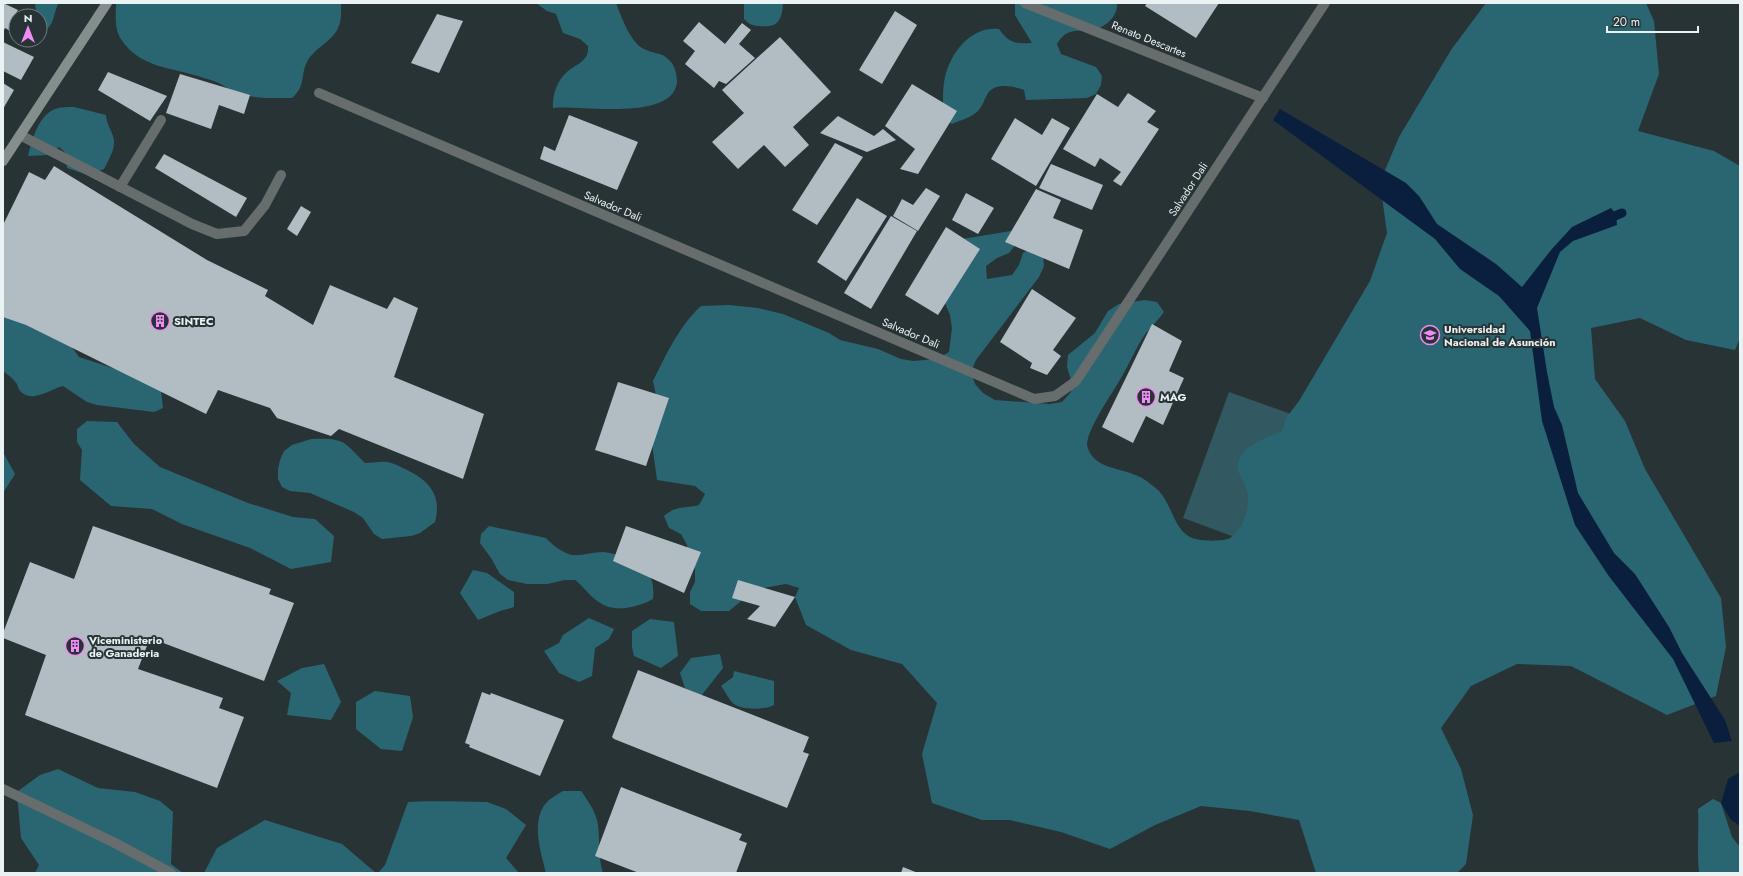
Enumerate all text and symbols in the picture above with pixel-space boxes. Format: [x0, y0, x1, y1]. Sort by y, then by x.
north arrow [8, 8, 48, 48]
scale bar [1607, 8, 1698, 34]
text: N [24, 10, 32, 26]
text: 20 m [1613, 13, 1640, 31]
street label: Renato Descartes [1109, 17, 1189, 62]
street label: Salvador Dali [1165, 159, 1212, 219]
street label: Salvador Dali [582, 187, 645, 225]
building icon: SINTEC [149, 310, 171, 332]
place label: SINTEC [174, 313, 214, 329]
street label: Salvador Dali [880, 314, 943, 352]
place label: Universidad Nacional de Asunción [1444, 321, 1556, 350]
school or university icon: Universidad Nacional de Asunción [1419, 324, 1441, 346]
building icon: MAG [1135, 386, 1157, 408]
place label: MAG [1160, 389, 1187, 405]
place label: Viceministerio de Ganaderia [88, 632, 163, 661]
building icon: Viceministerio de Ganaderia [64, 635, 86, 657]

